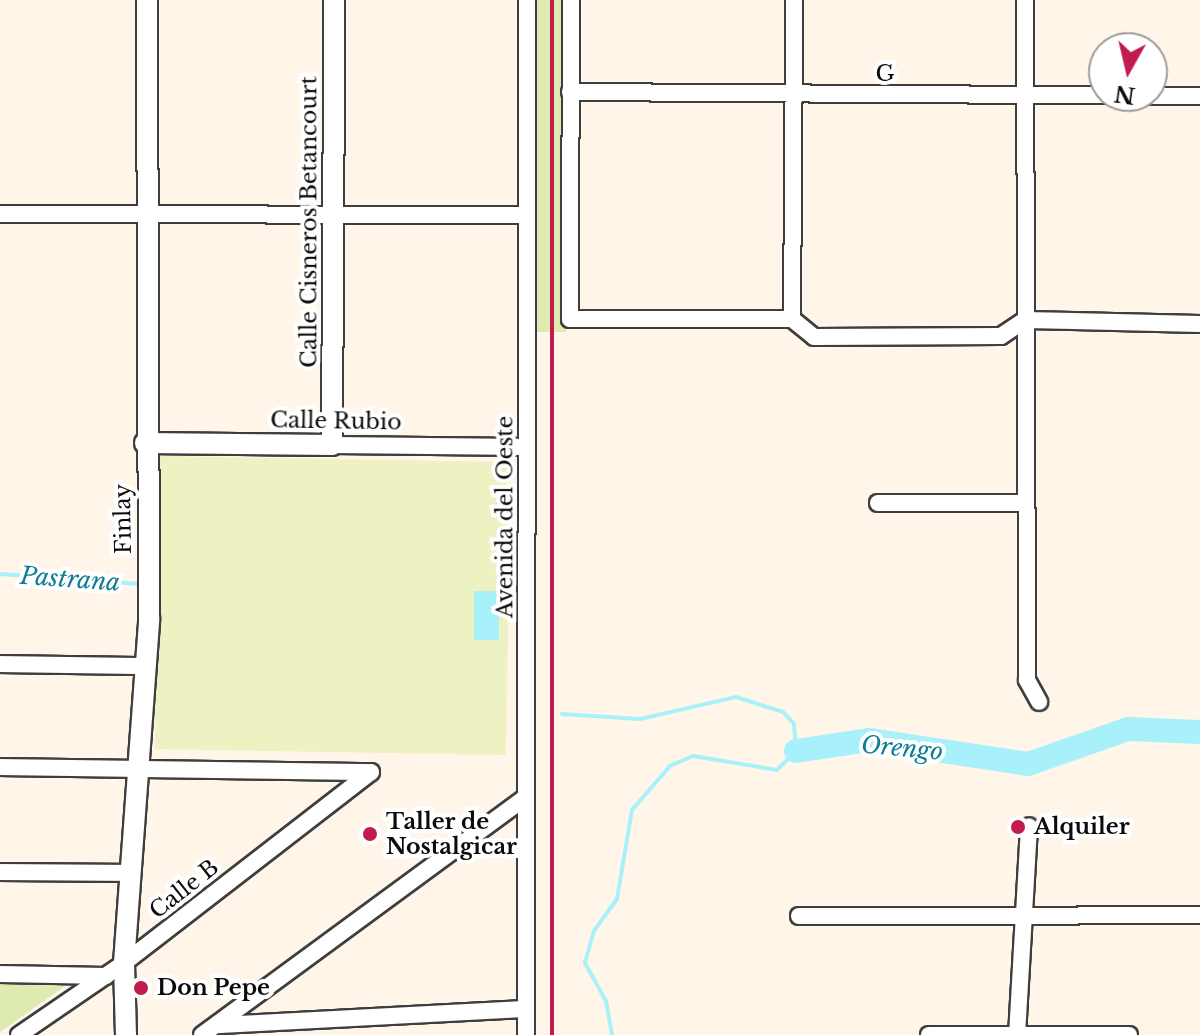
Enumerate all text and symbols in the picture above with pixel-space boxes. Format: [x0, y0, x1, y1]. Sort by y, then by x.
north arrow [1088, 32, 1168, 112]
street label: G [875, 61, 895, 87]
street label: Calle Cisneros Betancourt [296, 76, 322, 368]
text: N [1113, 79, 1137, 109]
street label: Calle Rubio [270, 407, 402, 435]
street label: Avenida del Oeste [492, 416, 518, 618]
street label: Finlay [109, 484, 137, 554]
water label: Pastrana [19, 561, 121, 597]
water label: Orengo [860, 730, 944, 766]
place label: Taller de Nostalgicar [386, 808, 517, 860]
place label: Alquiler [1034, 814, 1130, 840]
marker: Alquiler [1009, 818, 1027, 836]
marker: Taller de Nostalgicar [361, 825, 379, 843]
street label: Calle B [144, 854, 224, 924]
place label: Don Pepe [157, 975, 270, 1001]
marker: Don Pepe [132, 979, 150, 997]

